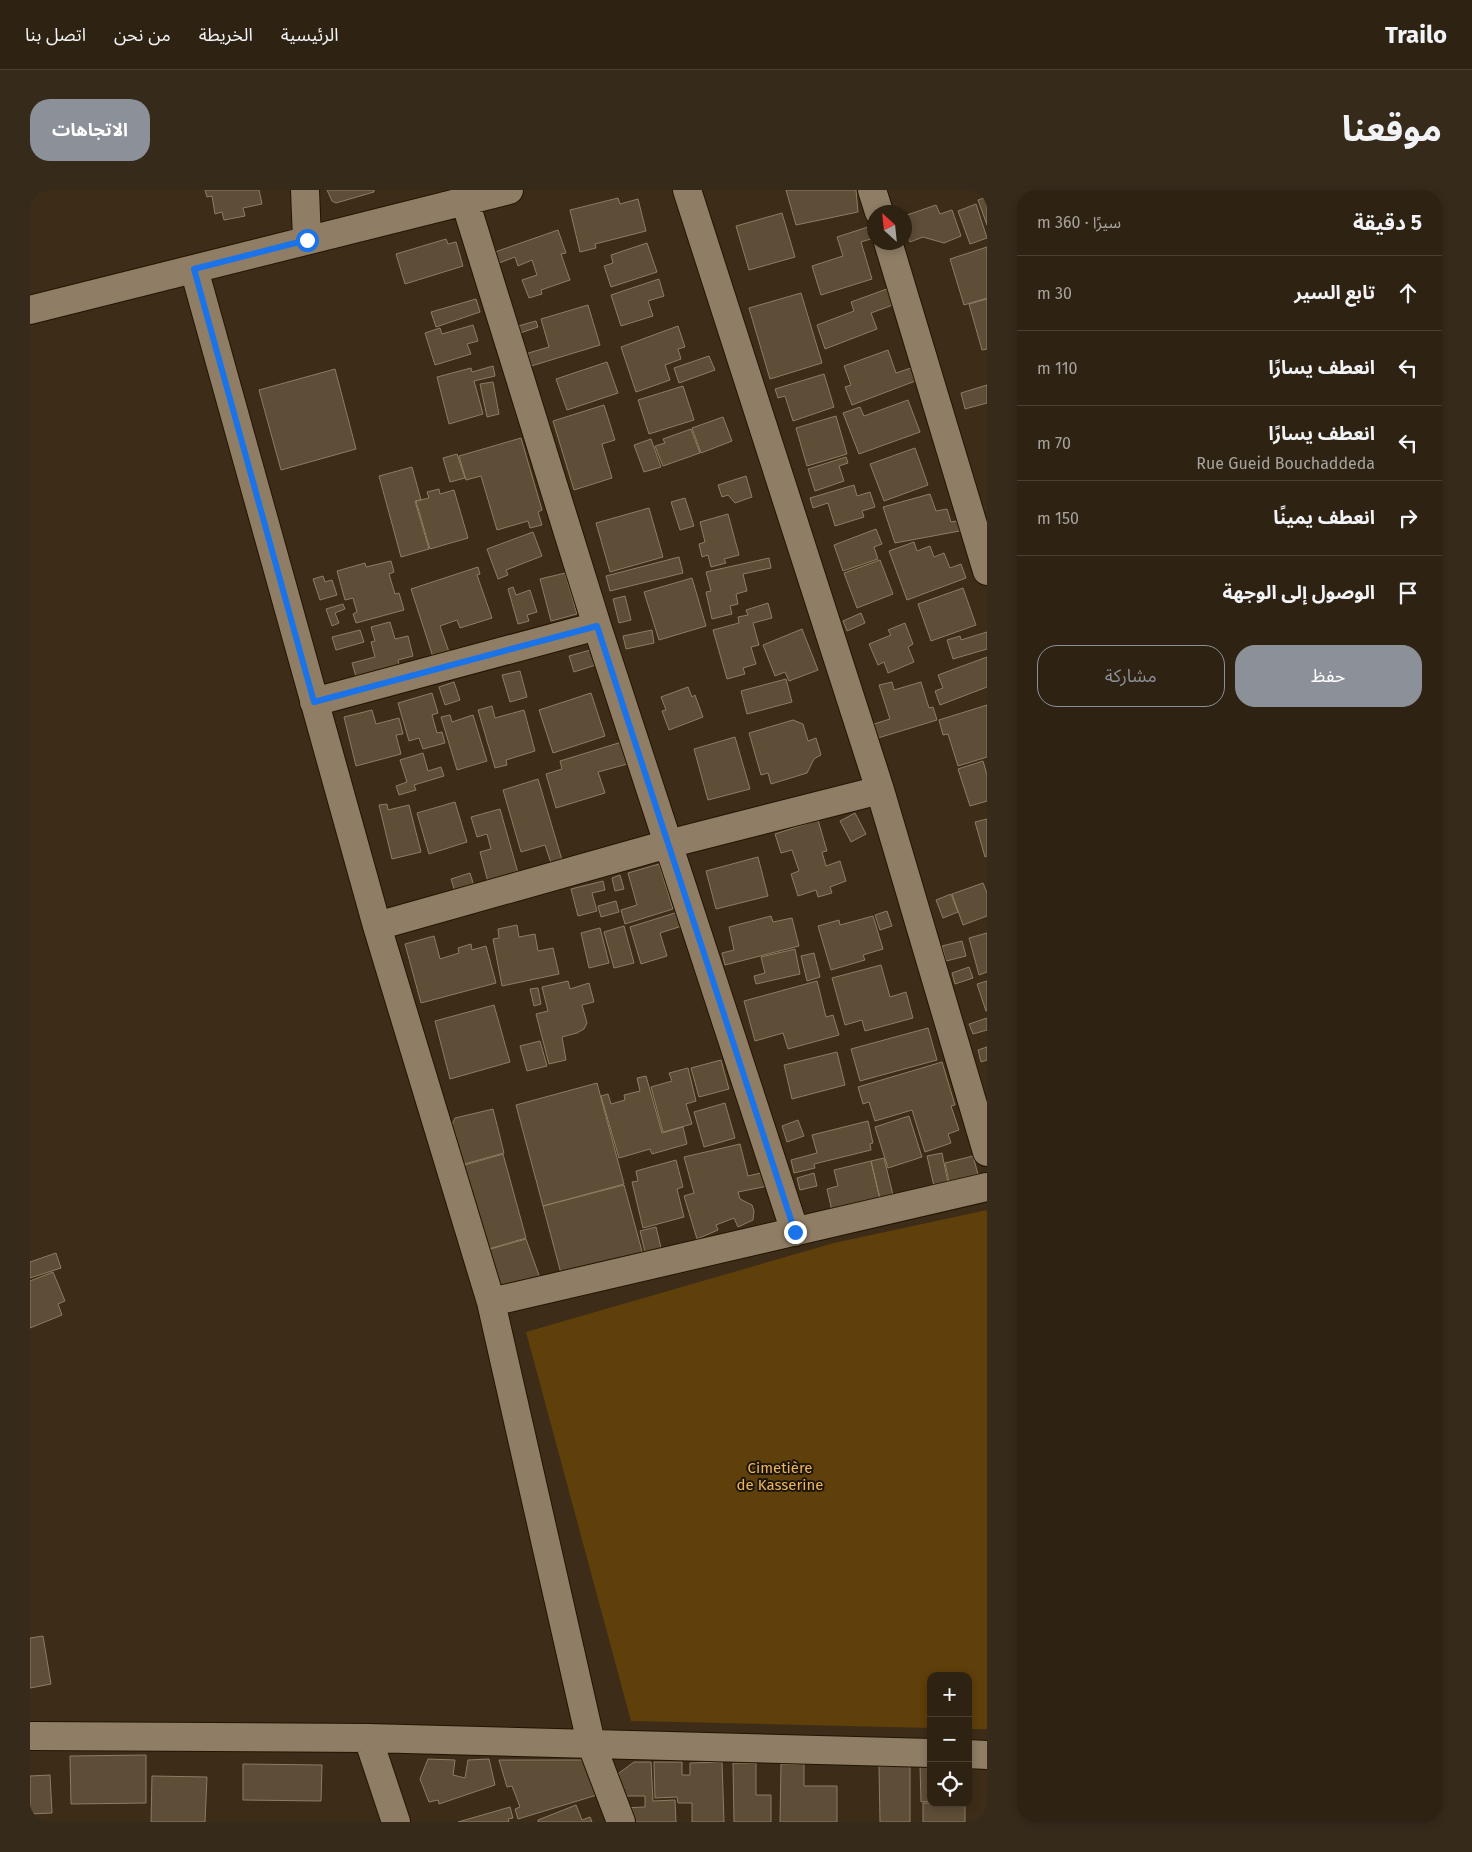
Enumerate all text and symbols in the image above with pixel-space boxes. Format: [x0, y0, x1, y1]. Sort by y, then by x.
text: Trailo [1385, 21, 1447, 49]
text: اتصل بنا [25, 24, 86, 46]
text: من نحن [114, 24, 171, 46]
text: الخريطة [199, 24, 253, 46]
text: الرئيسية [281, 24, 339, 46]
button: الاتجاهات [30, 99, 150, 161]
text: موقعنا [1342, 108, 1442, 150]
north arrow [867, 205, 912, 250]
text: 5 دقيقة [1353, 210, 1422, 236]
text: سيرًا · 360 m [1037, 213, 1121, 232]
route start [296, 229, 319, 252]
icon: ahead [1394, 279, 1422, 307]
text: تابع السير [1294, 281, 1375, 304]
text: 30 m [1037, 284, 1072, 303]
icon: left [1394, 354, 1422, 382]
text: انعطف يسارًا [1268, 356, 1375, 379]
text: 110 m [1037, 359, 1078, 378]
text: انعطف يسارًا [1268, 422, 1375, 445]
icon: left [1394, 429, 1422, 457]
text: 70 m [1037, 434, 1071, 453]
text: Rue Gueid Bouchaddeda [1196, 454, 1375, 473]
icon: right [1394, 504, 1422, 532]
text: انعطف يمينًا [1273, 506, 1375, 529]
text: 150 m [1037, 509, 1079, 528]
icon: arrive [1394, 579, 1422, 607]
text: الوصول إلى الوجهة [1223, 581, 1375, 604]
button: مشاركة [1037, 645, 1225, 707]
button: حفظ [1235, 645, 1422, 707]
route end [784, 1221, 807, 1244]
park label: Cimetière de Kasserine [737, 1459, 823, 1494]
map controls [927, 1672, 972, 1807]
button: + [927, 1672, 972, 1717]
button: − [927, 1717, 972, 1762]
button: locate [927, 1762, 972, 1807]

